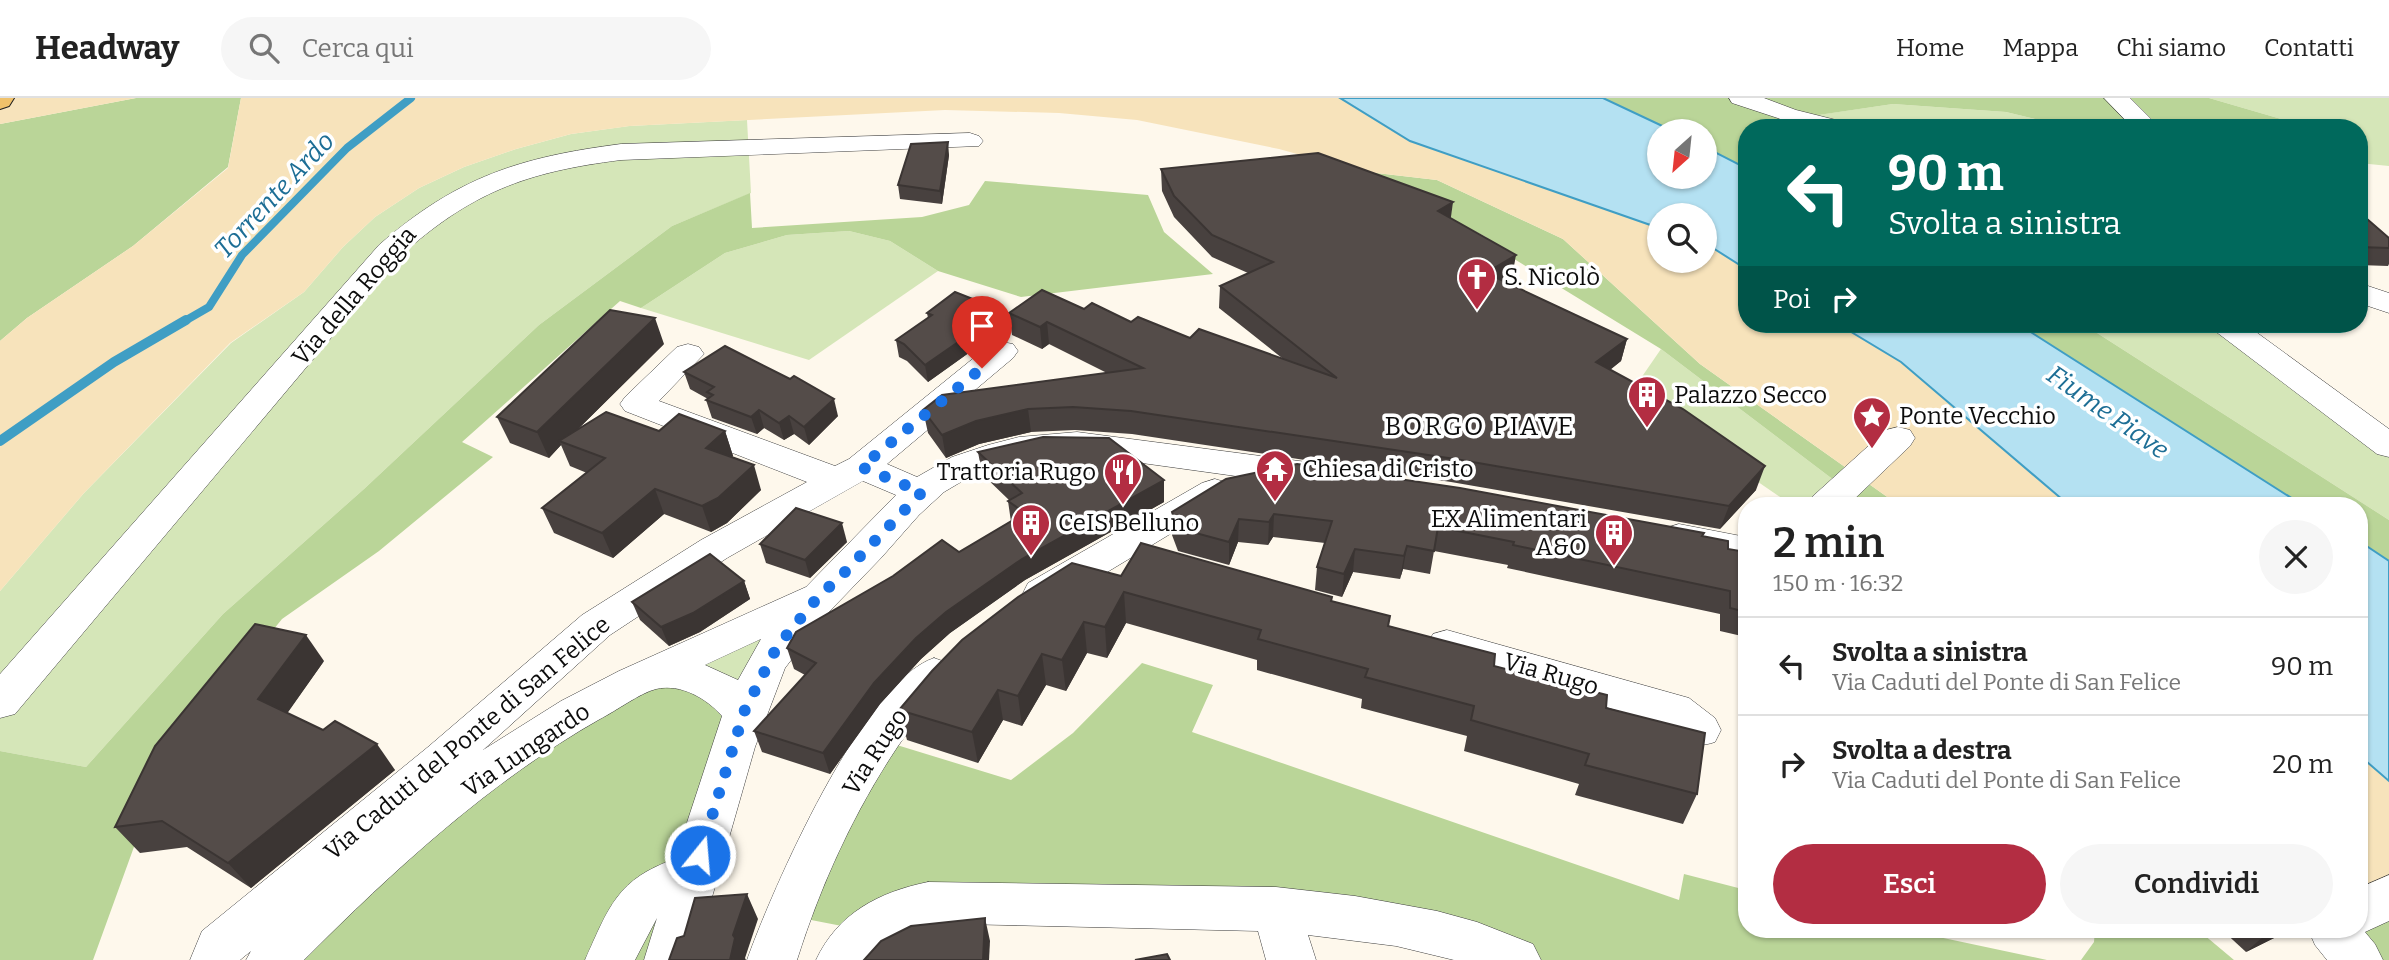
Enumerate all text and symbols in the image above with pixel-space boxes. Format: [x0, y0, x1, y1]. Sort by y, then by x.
search box [221, 17, 711, 80]
text: Headway [35, 28, 179, 68]
icon: search [245, 29, 283, 67]
text: Cerca qui [301, 33, 414, 64]
text: Home [1896, 34, 1964, 62]
text: Mappa [2002, 34, 2078, 62]
text: Chi siamo [2116, 34, 2226, 62]
text: Contatti [2264, 34, 2354, 62]
north arrow [1647, 119, 1717, 189]
map controls [1647, 119, 1717, 273]
water label: Torrente Ardo [208, 126, 341, 265]
text: 90 m [1888, 144, 2004, 203]
icon: left [1773, 147, 1864, 238]
button: search [1647, 203, 1717, 273]
text: Svolta a sinistra [1888, 204, 2121, 242]
street label: Via della Roggia [286, 221, 422, 371]
church icon: S. Nicolò [1456, 256, 1498, 311]
place label: S. Nicolò [1504, 263, 1600, 291]
icon: right [1825, 280, 1863, 318]
text: Poi [1773, 284, 1811, 315]
pin [952, 296, 1012, 368]
icon: arrive [963, 307, 1001, 345]
water label: Fiume Piave [2041, 359, 2175, 466]
building icon: Palazzo Secco [1626, 374, 1668, 429]
place label: Palazzo Secco [1674, 381, 1827, 409]
place icon: Ponte Vecchio [1851, 395, 1893, 450]
place label: Ponte Vecchio [1899, 402, 2056, 430]
district label: BORGO PIAVE [1385, 411, 1575, 442]
temple icon: Chiesa di Cristo [1254, 448, 1296, 503]
restaurant icon: Trattoria Rugo [1102, 451, 1144, 506]
place label: Chiesa di Cristo [1302, 455, 1473, 483]
place label: Trattoria Rugo [936, 458, 1096, 486]
building icon: CeIS Belluno [1010, 502, 1052, 557]
place label: EX Alimentari A&O [1431, 505, 1587, 561]
place label: CeIS Belluno [1058, 509, 1199, 537]
building icon: EX Alimentari A&O [1593, 512, 1635, 567]
text: 2 min [1773, 518, 1884, 568]
button: close [2259, 520, 2333, 594]
text: 150 m · 16:32 [1773, 569, 1903, 597]
street label: Via Caduti del Ponte di San Felice [319, 610, 615, 866]
text: Svolta a sinistra [1832, 637, 2028, 668]
street label: Via Rugo [1500, 647, 1602, 701]
icon: left [1773, 647, 1811, 685]
text: 90 m [2271, 651, 2333, 682]
text: Via Caduti del Ponte di San Felice [1832, 668, 2181, 696]
street label: Via Lungardo [457, 697, 595, 803]
street label: Via Rugo [837, 703, 913, 801]
text: Svolta a destra [1832, 735, 2011, 766]
icon: right [1773, 745, 1811, 783]
text: 20 m [2272, 749, 2333, 780]
text: Via Caduti del Ponte di San Felice [1832, 766, 2181, 794]
position arrow [663, 818, 737, 892]
button: Esci [1773, 844, 2046, 924]
button: Condividi [2060, 844, 2333, 924]

